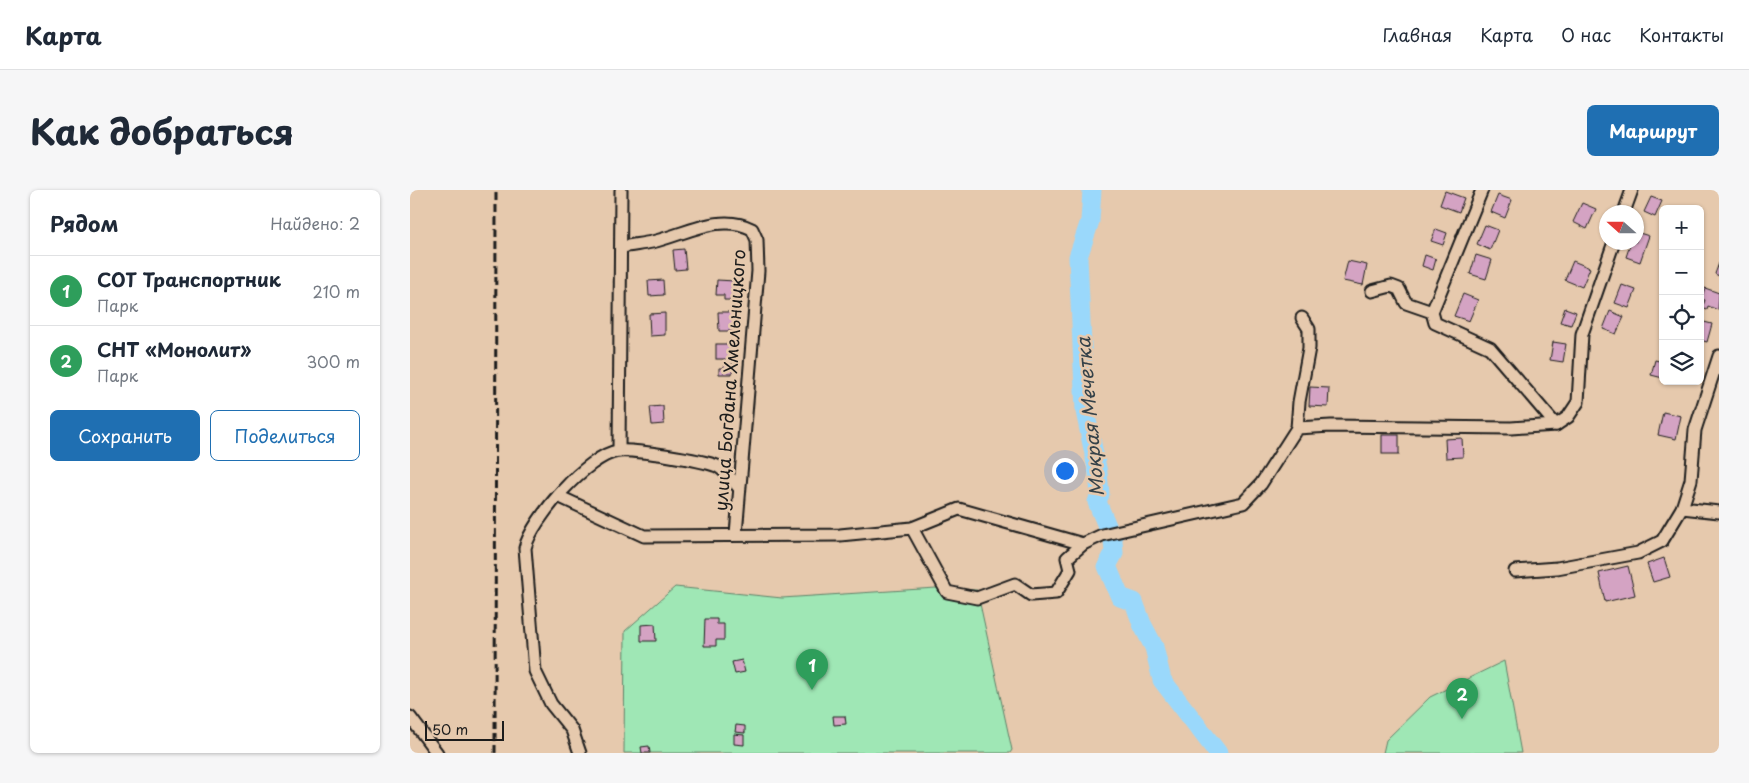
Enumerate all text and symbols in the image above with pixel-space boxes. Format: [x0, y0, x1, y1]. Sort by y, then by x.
text: Карта [25, 17, 102, 53]
text: Главная [1383, 21, 1452, 48]
text: Карта [1480, 21, 1533, 48]
text: О нас [1561, 21, 1611, 48]
text: Контакты [1639, 21, 1724, 48]
text: Как добраться [30, 104, 294, 157]
button: Маршрут [1587, 105, 1719, 156]
north arrow [1599, 205, 1644, 250]
map controls [1659, 205, 1704, 385]
button: + [1659, 205, 1704, 250]
text: Рядом [50, 207, 118, 239]
text: Найдено: 2 [270, 211, 360, 235]
street label: улица Богдана Хмельницкого [706, 248, 752, 512]
button: − [1659, 250, 1704, 295]
text: СОТ Транспортник [97, 265, 281, 293]
text: 1 [62, 279, 70, 303]
text: 210 m [312, 279, 360, 303]
text: Парк [97, 293, 138, 317]
button: locate [1659, 295, 1704, 340]
text: СНТ «Монолит» [97, 335, 251, 363]
water label: Мокрая Мечетка [1068, 335, 1110, 498]
button: layers [1659, 340, 1704, 385]
text: 2 [60, 349, 72, 373]
text: 300 m [306, 349, 360, 373]
text: Парк [97, 363, 138, 387]
button: Сохранить [50, 410, 200, 461]
button: Поделиться [210, 410, 360, 461]
your location [1052, 458, 1078, 484]
pin: 1 [796, 649, 828, 690]
pin: 2 [1446, 678, 1478, 719]
scale bar [425, 718, 504, 741]
text: 50 m [432, 719, 468, 740]

